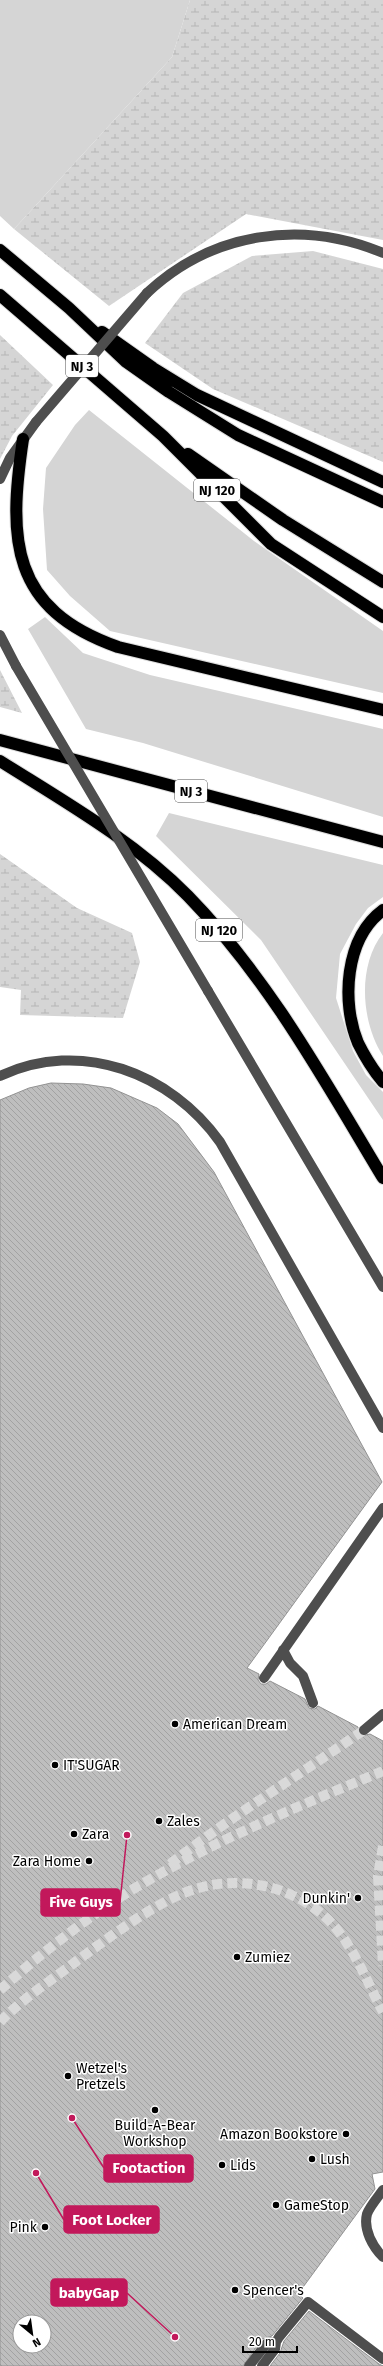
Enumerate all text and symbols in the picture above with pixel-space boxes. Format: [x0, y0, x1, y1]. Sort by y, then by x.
road number: NJ 3 [66, 355, 98, 377]
road number: NJ 120 [194, 479, 240, 501]
road number: NJ 3 [175, 780, 207, 802]
road number: NJ 120 [196, 919, 242, 941]
place label: American Dream [183, 1716, 287, 1733]
marker: American Dream [170, 1719, 180, 1729]
place label: IT'SUGAR [63, 1757, 120, 1774]
marker: IT'SUGAR [50, 1760, 60, 1770]
place label: Zales [167, 1813, 200, 1830]
marker: Zales [154, 1816, 164, 1826]
place label: Zara [82, 1826, 109, 1843]
marker: Zara [69, 1829, 79, 1839]
place label: Zara Home [13, 1853, 81, 1870]
marker: Zara Home [84, 1856, 94, 1866]
callout: Five Guys [41, 1889, 120, 1916]
place label: Dunkin' [302, 1890, 350, 1907]
text: Five Guys [49, 1893, 113, 1911]
marker: Dunkin' [353, 1893, 363, 1903]
place label: Zumiez [245, 1949, 290, 1966]
marker: Zumiez [232, 1952, 242, 1962]
place label: Wetzel's Pretzels [76, 2060, 128, 2093]
marker: Wetzel's Pretzels [63, 2071, 73, 2081]
marker: Build-A-Bear Workshop [150, 2105, 160, 2115]
place label: Build-A-Bear Workshop [114, 2117, 196, 2150]
place label: Amazon Bookstore [220, 2126, 338, 2143]
marker: Amazon Bookstore [341, 2129, 351, 2139]
place label: Lush [320, 2151, 350, 2168]
marker: Lush [307, 2154, 317, 2164]
callout: Footaction [104, 2155, 193, 2182]
place label: Lids [230, 2157, 256, 2174]
text: Footaction [113, 2159, 185, 2177]
marker: Lids [217, 2160, 227, 2170]
place label: GameStop [284, 2197, 349, 2214]
marker: GameStop [271, 2200, 281, 2210]
callout: Foot Locker [64, 2206, 159, 2233]
text: Foot Locker [72, 2211, 153, 2229]
place label: Pink [10, 2219, 38, 2236]
marker: Pink [40, 2222, 50, 2232]
callout: babyGap [51, 2279, 127, 2306]
place label: Spencer's [243, 2282, 304, 2299]
text: babyGap [59, 2284, 119, 2302]
marker: Spencer's [230, 2285, 240, 2295]
north arrow [12, 2314, 52, 2354]
scale bar [243, 2328, 297, 2354]
text: N [30, 2335, 43, 2350]
text: 20 m [249, 2335, 275, 2349]

